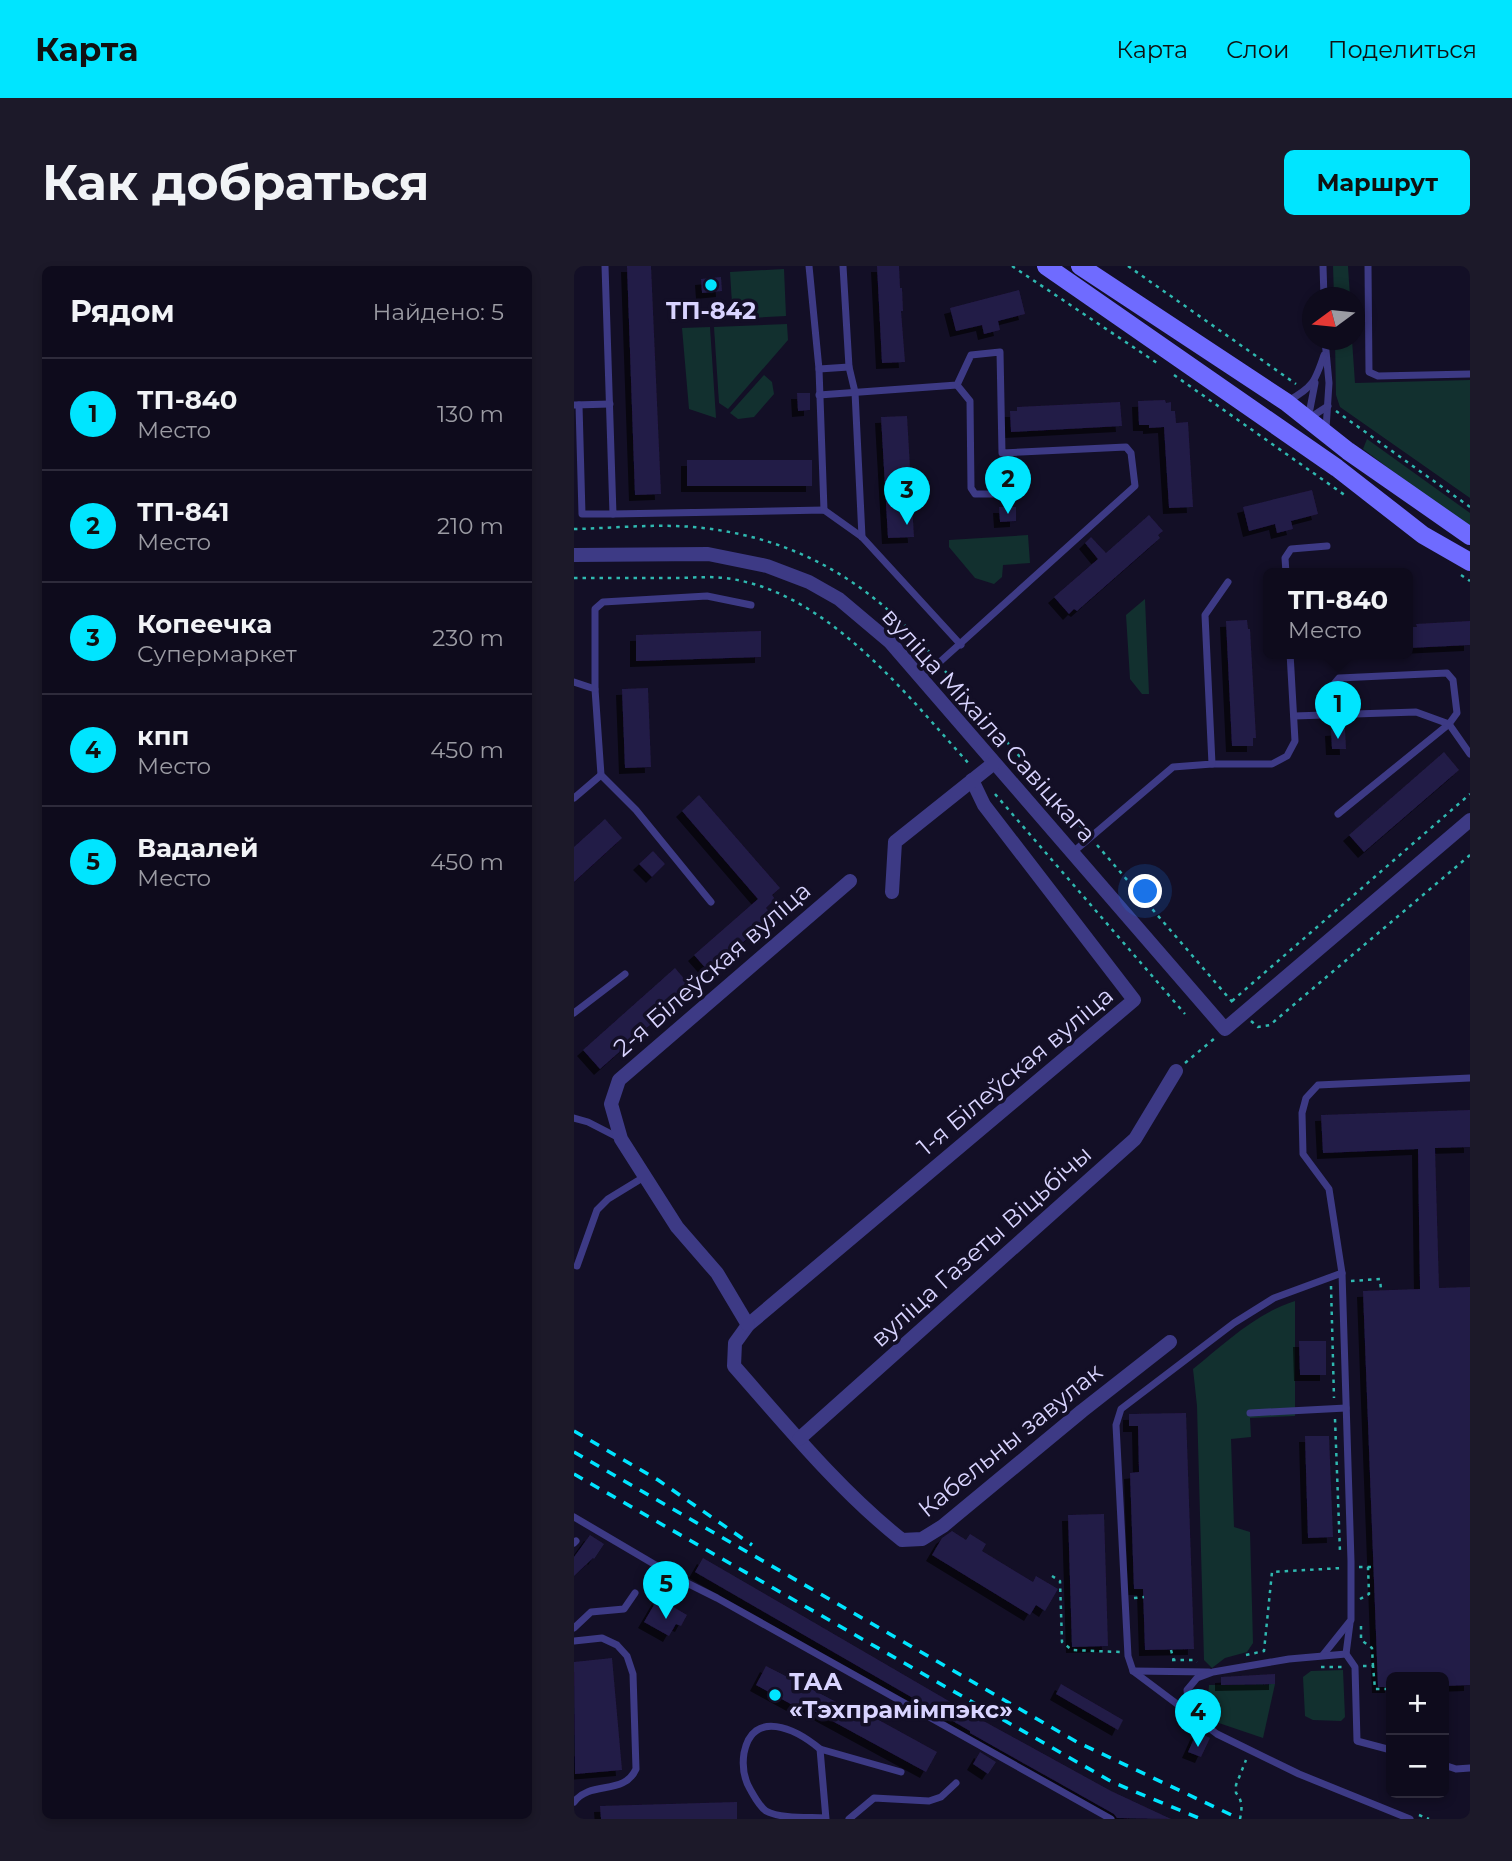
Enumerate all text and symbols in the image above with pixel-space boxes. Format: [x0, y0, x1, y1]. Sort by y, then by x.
text: Карта [35, 29, 138, 69]
text: Карта [1116, 35, 1188, 64]
text: Слои [1226, 35, 1290, 64]
text: Поделиться [1328, 35, 1477, 64]
button: Маршрут [1284, 150, 1470, 215]
text: Как добраться [42, 153, 430, 212]
marker: ТП-842 [703, 277, 719, 293]
north arrow [1302, 287, 1365, 350]
text: Рядом [70, 293, 175, 330]
place label: ТП-842 [666, 296, 756, 325]
text: Найдено: 5 [373, 298, 504, 326]
text: ТП-840 [137, 384, 237, 416]
text: 1 [88, 400, 98, 428]
text: 130 m [437, 400, 504, 428]
text: Место [137, 416, 211, 444]
pin: 2 [985, 456, 1031, 514]
pin: 3 [884, 467, 930, 525]
text: ТП-841 [137, 496, 229, 528]
text: 2 [86, 512, 100, 540]
text: 210 m [437, 512, 504, 540]
text: Место [137, 528, 211, 556]
popup [1263, 568, 1413, 659]
text: ТП-840 [1288, 584, 1388, 616]
street label: вуліца Міхаіла Савіцкага [876, 602, 1102, 848]
text: Копеечка [137, 608, 272, 640]
text: Место [1288, 616, 1362, 644]
text: 3 [86, 624, 100, 652]
text: 230 m [432, 624, 504, 652]
text: Супермаркет [137, 640, 297, 668]
pin: 1 [1315, 681, 1361, 739]
text: кпп [137, 720, 189, 752]
text: 4 [85, 736, 101, 764]
text: 450 m [430, 736, 504, 764]
text: Место [137, 752, 211, 780]
text: Вадалей [137, 832, 259, 864]
text: 5 [86, 848, 100, 876]
text: 450 m [430, 848, 504, 876]
text: Место [137, 864, 211, 892]
your location [1128, 874, 1162, 908]
street label: 2-я Білеўская вуліца [608, 876, 816, 1062]
street label: 1-я Білеўская вуліца [911, 981, 1119, 1161]
street label: вуліца Газеты Віцьбічы [865, 1139, 1097, 1353]
street label: Кабельны завулак [912, 1357, 1108, 1523]
pin: 5 [643, 1561, 689, 1619]
place label: ТАА «Тэхпрамімпэкс» [789, 1667, 1013, 1724]
map controls [1386, 1672, 1449, 1798]
button: + [1386, 1672, 1449, 1735]
marker: ТАА «Тэхпрамімпэкс» [767, 1687, 783, 1703]
pin: 4 [1175, 1689, 1221, 1747]
button: − [1386, 1735, 1449, 1798]

